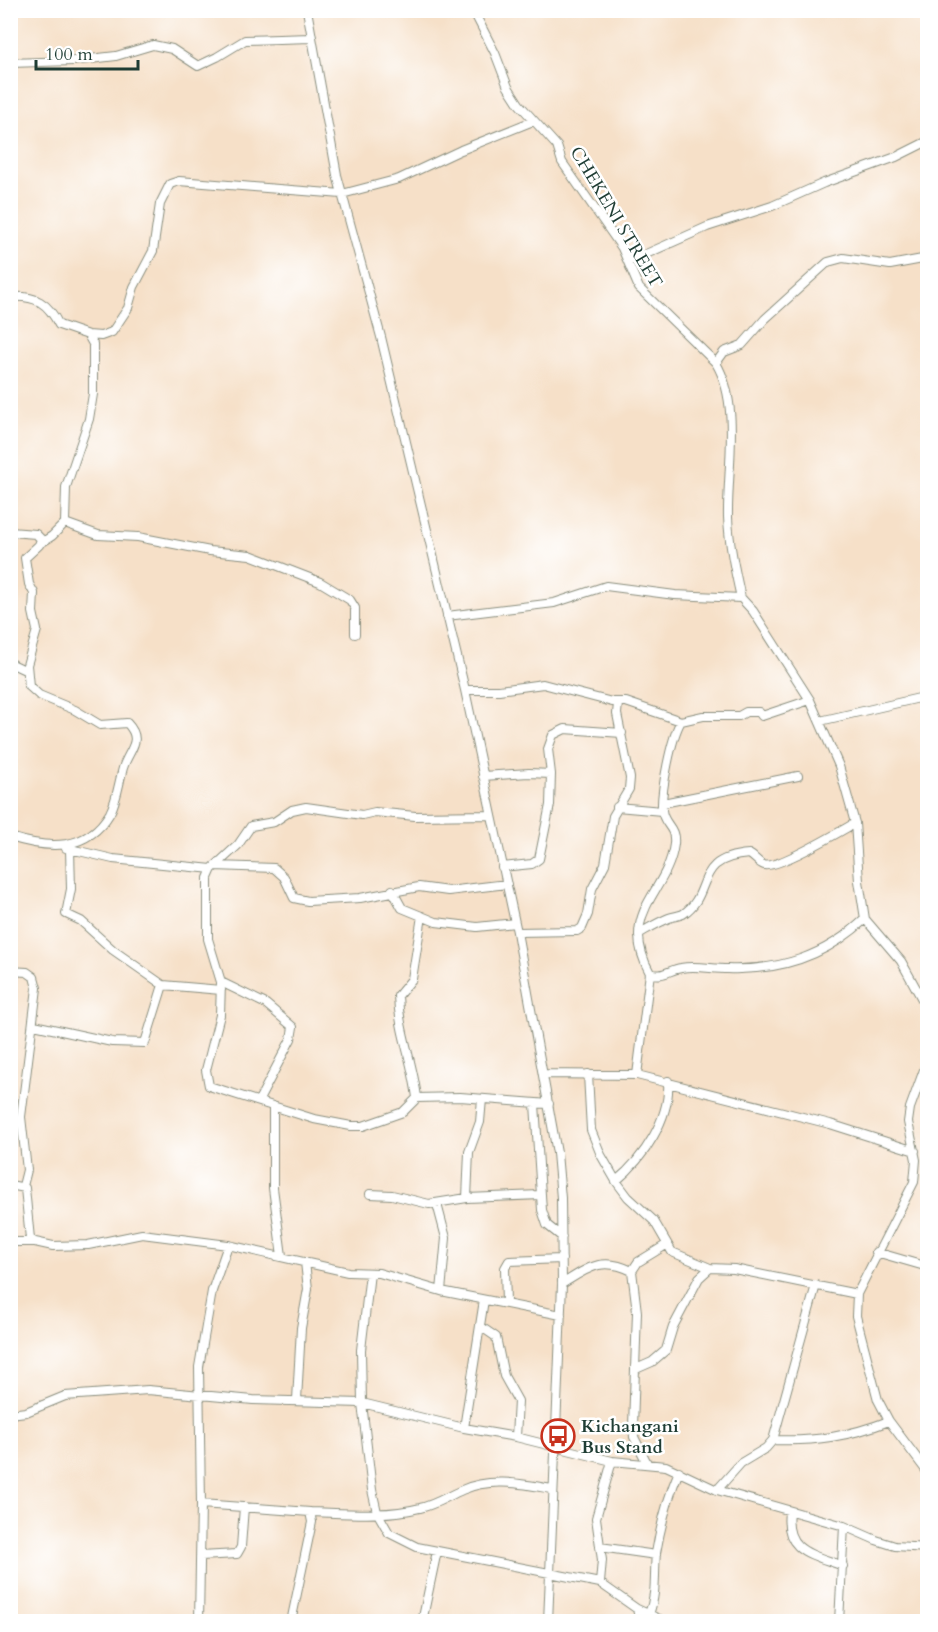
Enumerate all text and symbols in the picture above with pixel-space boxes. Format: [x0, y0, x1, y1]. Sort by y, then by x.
scale bar [36, 33, 138, 71]
text: 100 m [45, 42, 93, 67]
street label: CHEKENI STREET [564, 142, 668, 292]
place label: Kichangani Bus Stand [581, 1414, 679, 1460]
bus stop icon: Kichangani Bus Stand [540, 1418, 576, 1454]

